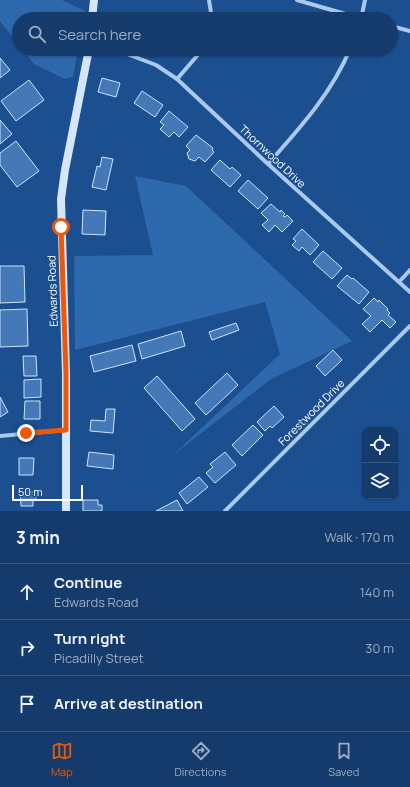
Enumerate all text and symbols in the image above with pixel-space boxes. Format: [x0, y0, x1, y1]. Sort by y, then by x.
search box [12, 12, 398, 56]
icon: search [26, 23, 48, 45]
text: Search here [58, 24, 141, 45]
street label: Thornwood Drive [237, 121, 310, 191]
route start [52, 218, 70, 236]
street label: Edwards Road [43, 255, 61, 327]
street label: Forestwood Drive [275, 375, 348, 448]
route end [17, 424, 35, 442]
map controls [362, 427, 398, 499]
button: locate [362, 427, 398, 463]
button: layers [362, 463, 398, 499]
scale bar [12, 483, 83, 502]
text: 50 m [18, 484, 43, 499]
text: 3 min [16, 526, 60, 549]
text: Walk · 170 m [324, 528, 394, 546]
text: Continue [54, 572, 122, 593]
icon: ahead [16, 581, 38, 603]
text: 140 m [360, 583, 394, 601]
text: Edwards Road [54, 593, 138, 611]
text: Turn right [54, 628, 125, 649]
icon: right [16, 637, 38, 659]
text: 30 m [365, 639, 394, 657]
text: Picadilly Street [54, 649, 144, 667]
icon: arrive [16, 693, 38, 715]
text: Arrive at destination [54, 693, 203, 714]
tab: Map [51, 740, 73, 779]
tab: Directions [174, 740, 227, 779]
tab: Saved [328, 740, 359, 779]

